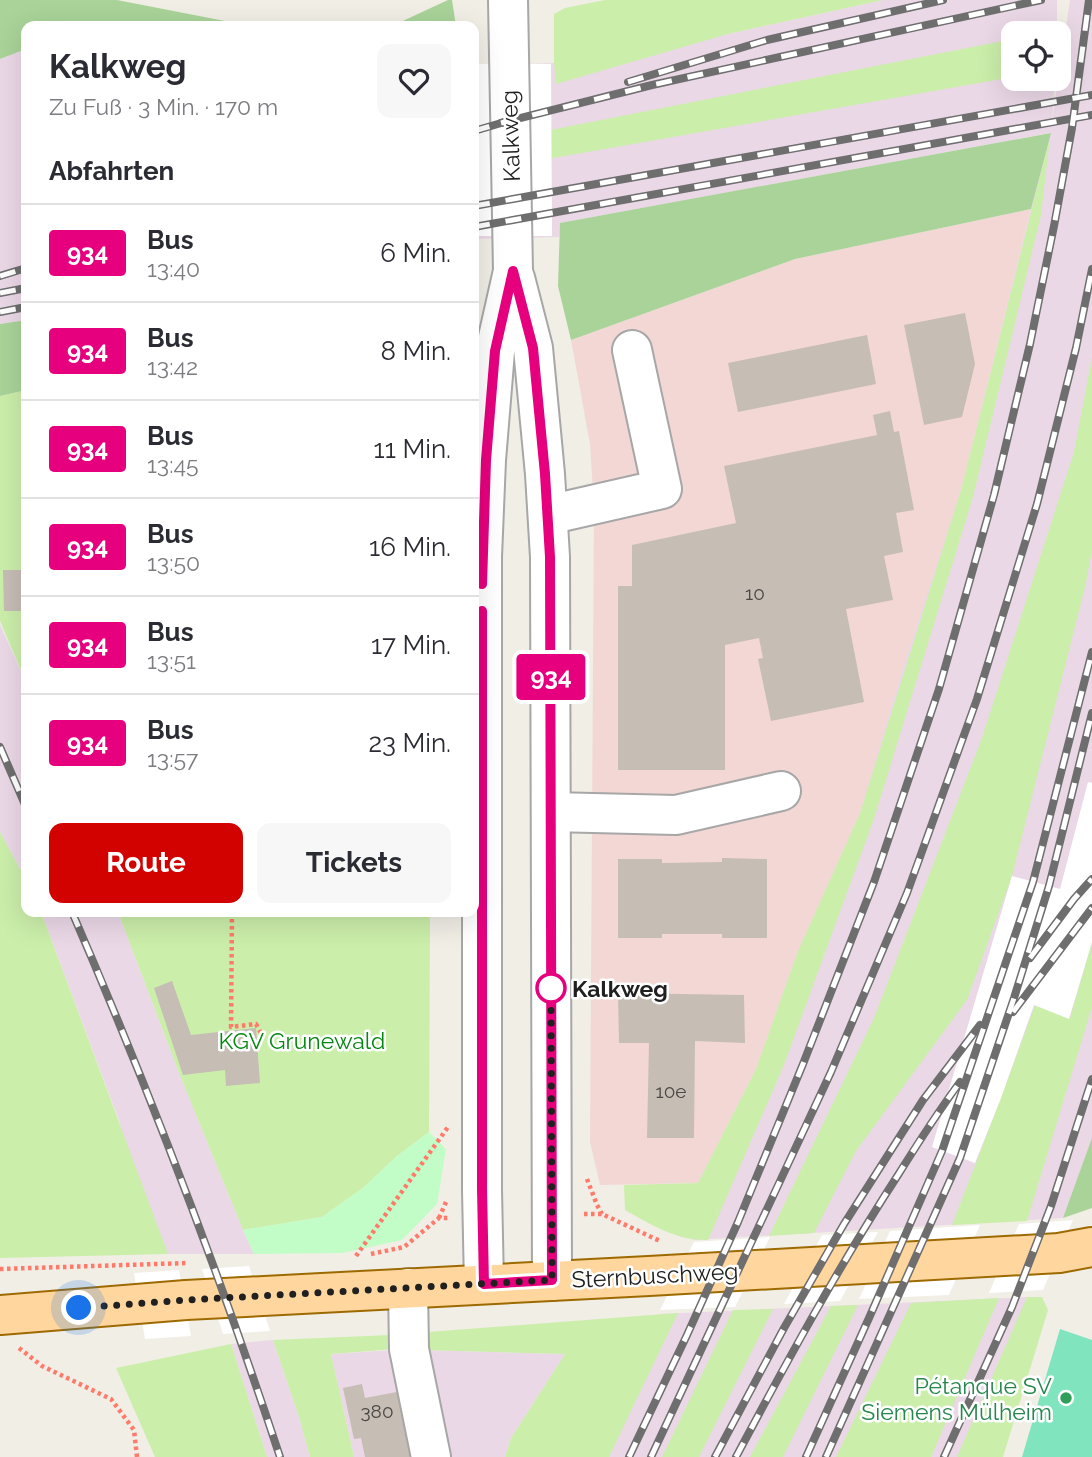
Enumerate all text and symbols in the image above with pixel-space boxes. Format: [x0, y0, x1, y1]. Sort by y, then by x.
map controls [1001, 21, 1071, 91]
button: locate [1001, 21, 1071, 91]
button: heart [377, 44, 451, 118]
text: Kalkweg [49, 47, 187, 86]
street label: Kalkweg [495, 90, 525, 182]
text: Zu Fuß · 3 Min. · 170 m [49, 93, 278, 120]
text: Abfahrten [49, 156, 174, 186]
text: Bus [147, 225, 194, 255]
text: 934 [67, 238, 108, 267]
text: 6 Min. [380, 238, 451, 268]
text: 13:40 [147, 255, 200, 282]
text: Bus [147, 323, 194, 353]
text: 934 [67, 336, 108, 365]
text: 8 Min. [380, 336, 451, 366]
text: 13:42 [147, 353, 198, 380]
text: Bus [147, 421, 194, 451]
text: 934 [67, 434, 108, 463]
text: 11 Min. [374, 434, 451, 464]
text: 13:45 [147, 451, 199, 478]
text: Bus [147, 519, 194, 549]
text: 934 [67, 532, 108, 561]
text: 16 Min. [369, 532, 451, 562]
text: 13:50 [147, 549, 200, 576]
house number: 10 [745, 582, 765, 604]
text: Bus [147, 617, 194, 647]
text: 934 [67, 630, 108, 659]
text: 17 Min. [371, 630, 451, 660]
text: 13:51 [147, 647, 196, 674]
line badge: 934 [511, 654, 591, 700]
text: 934 [530, 662, 572, 691]
text: Bus [147, 715, 194, 745]
text: 934 [67, 728, 108, 757]
text: 23 Min. [368, 728, 451, 758]
text: 13:57 [147, 745, 198, 772]
button: Route [49, 823, 243, 903]
button: Tickets [257, 823, 451, 903]
marker: Kalkweg [536, 973, 566, 1003]
place label: Kalkweg [572, 975, 668, 1002]
park label: KGV Grunewald [219, 1027, 385, 1054]
house number: 10e [656, 1080, 686, 1102]
street label: Sternbuschweg [571, 1257, 739, 1293]
your location [61, 1290, 96, 1325]
place label: Pétanque SV Siemens Mülheim [861, 1372, 1052, 1425]
marker: Pétanque SV Siemens Mülheim [1058, 1390, 1074, 1406]
house number: 380 [360, 1400, 394, 1422]

